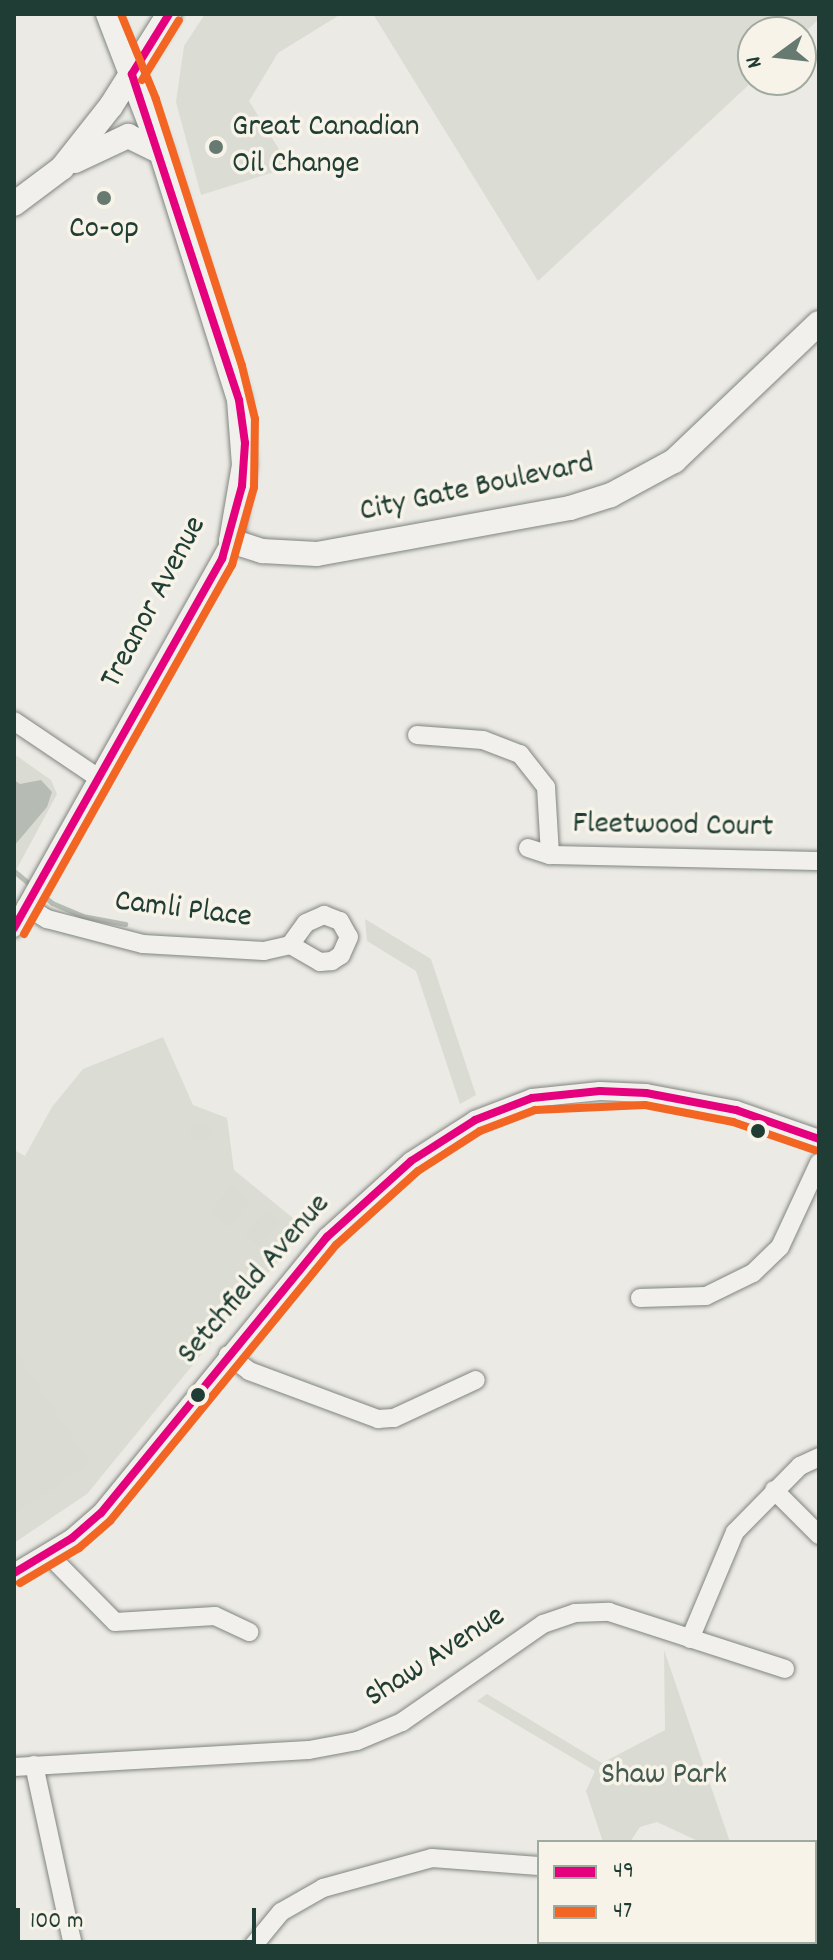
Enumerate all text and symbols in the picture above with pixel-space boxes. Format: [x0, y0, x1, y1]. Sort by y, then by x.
north arrow [737, 16, 817, 96]
text: N [739, 53, 772, 71]
place label: Great Canadian Oil Change [232, 110, 420, 185]
marker: Great Canadian Oil Change [207, 138, 225, 156]
marker: Co-op [95, 189, 113, 207]
place label: Co-op [69, 211, 139, 249]
street label: City Gate Boulevard [356, 445, 598, 533]
street label: Treanor Avenue [94, 510, 216, 696]
street label: Fleetwood Court [572, 806, 774, 848]
street label: Camli Place [112, 884, 254, 938]
unlabelled marker [750, 1123, 766, 1139]
street label: Setchfield Avenue [170, 1187, 340, 1373]
unlabelled marker [190, 1387, 206, 1403]
street label: Shaw Avenue [359, 1599, 513, 1717]
park label: Shaw Park [601, 1757, 727, 1795]
legend [537, 1840, 817, 1944]
text: 49 [613, 1855, 634, 1889]
scale bar [20, 1892, 260, 1942]
text: 47 [613, 1895, 632, 1929]
text: 100 m [30, 1905, 83, 1939]

